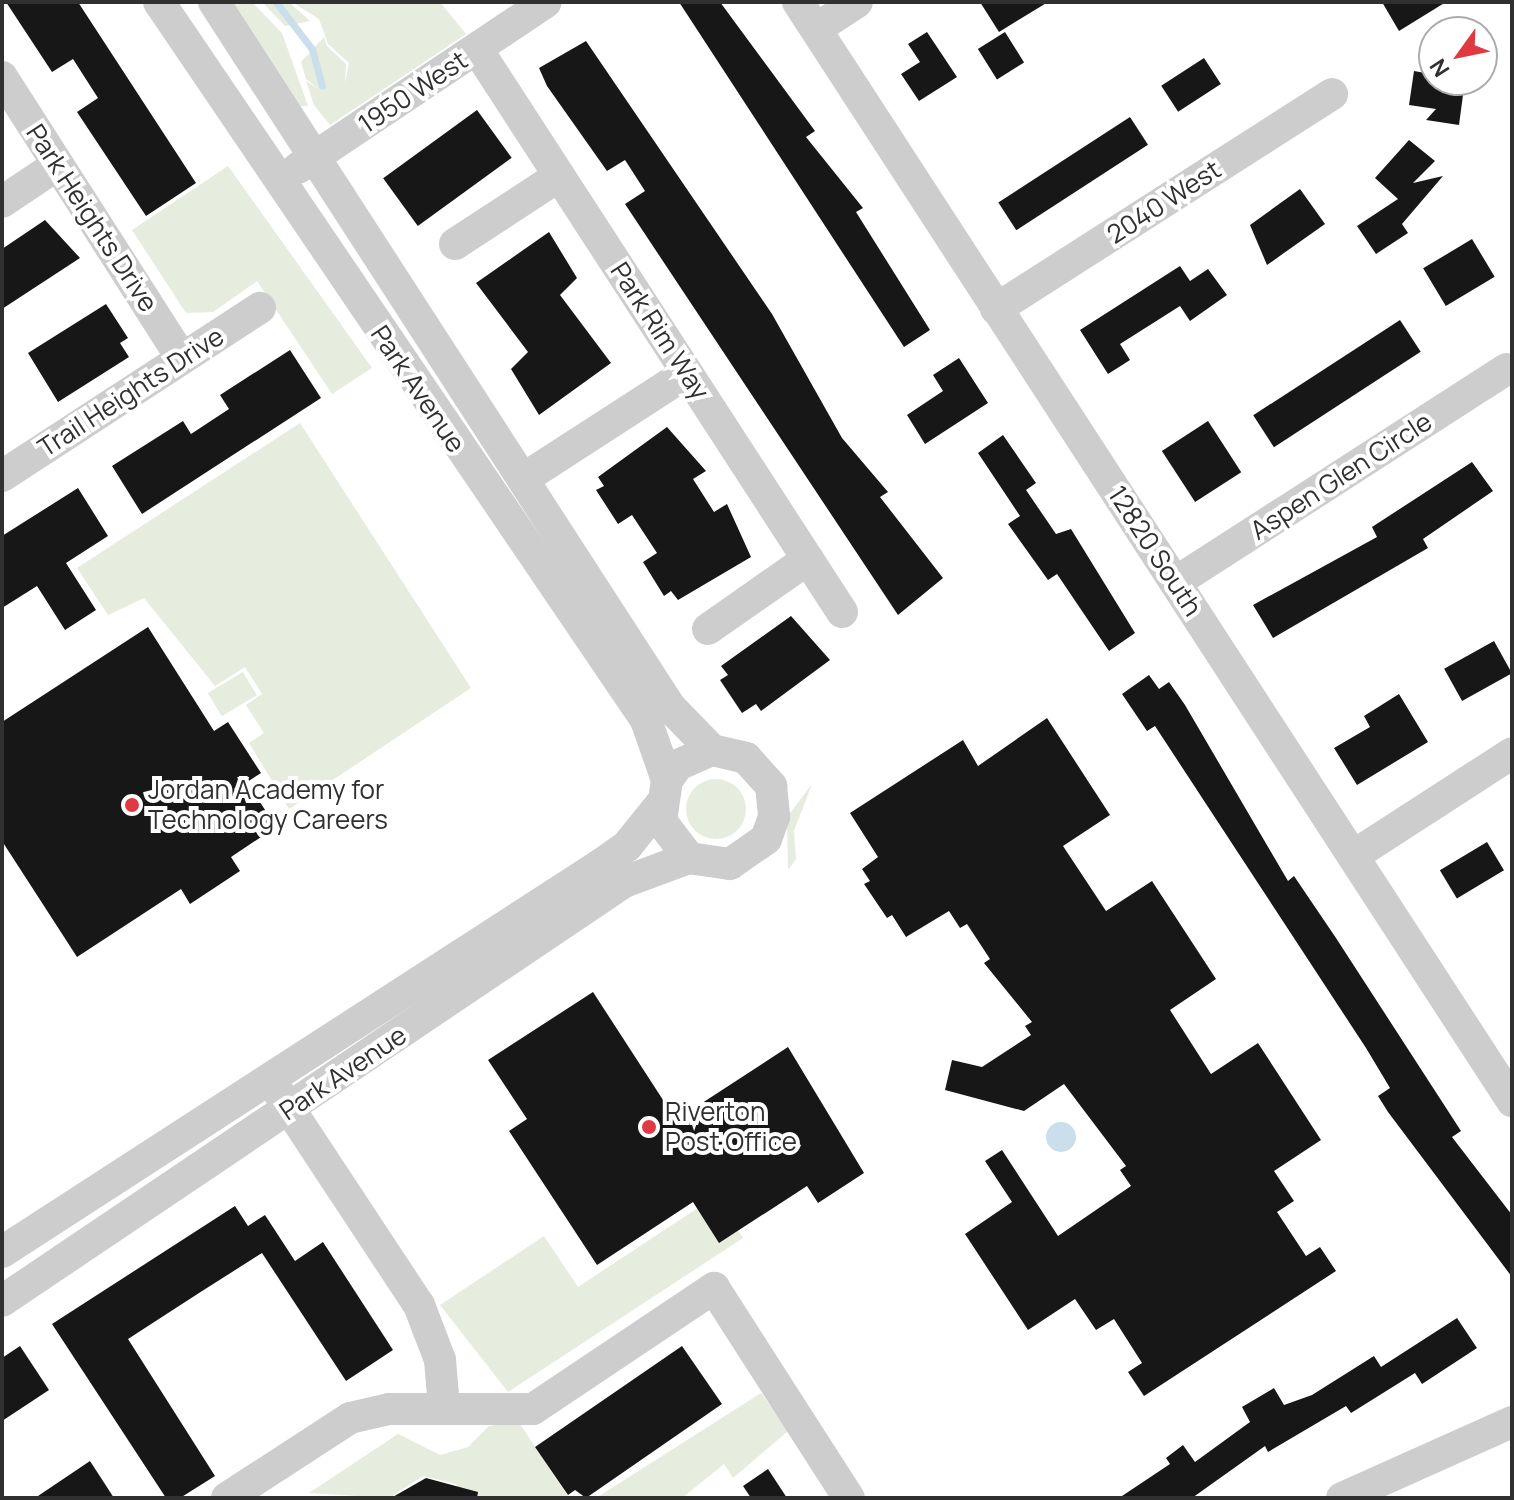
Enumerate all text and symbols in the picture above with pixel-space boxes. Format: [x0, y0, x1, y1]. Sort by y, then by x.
north arrow [1418, 16, 1498, 96]
street label: 1950 West [353, 44, 473, 140]
text: N [1423, 53, 1456, 83]
street label: Park Heights Drive [20, 119, 164, 317]
street label: 2040 West [1101, 154, 1227, 250]
street label: Park Rim Way [604, 257, 716, 405]
street label: Trail Heights Drive [32, 320, 230, 464]
street label: Park Avenue [364, 320, 472, 458]
street label: Aspen Glen Circle [1244, 406, 1438, 546]
street label: 12820 South [1101, 480, 1209, 622]
place label: Jordan Academy for Technology Careers [148, 774, 388, 836]
marker: Jordan Academy for Technology Careers [123, 796, 141, 814]
street label: Park Avenue [274, 1019, 412, 1127]
place label: Riverton Post Office [665, 1096, 797, 1158]
marker: Riverton Post Office [640, 1118, 658, 1136]

